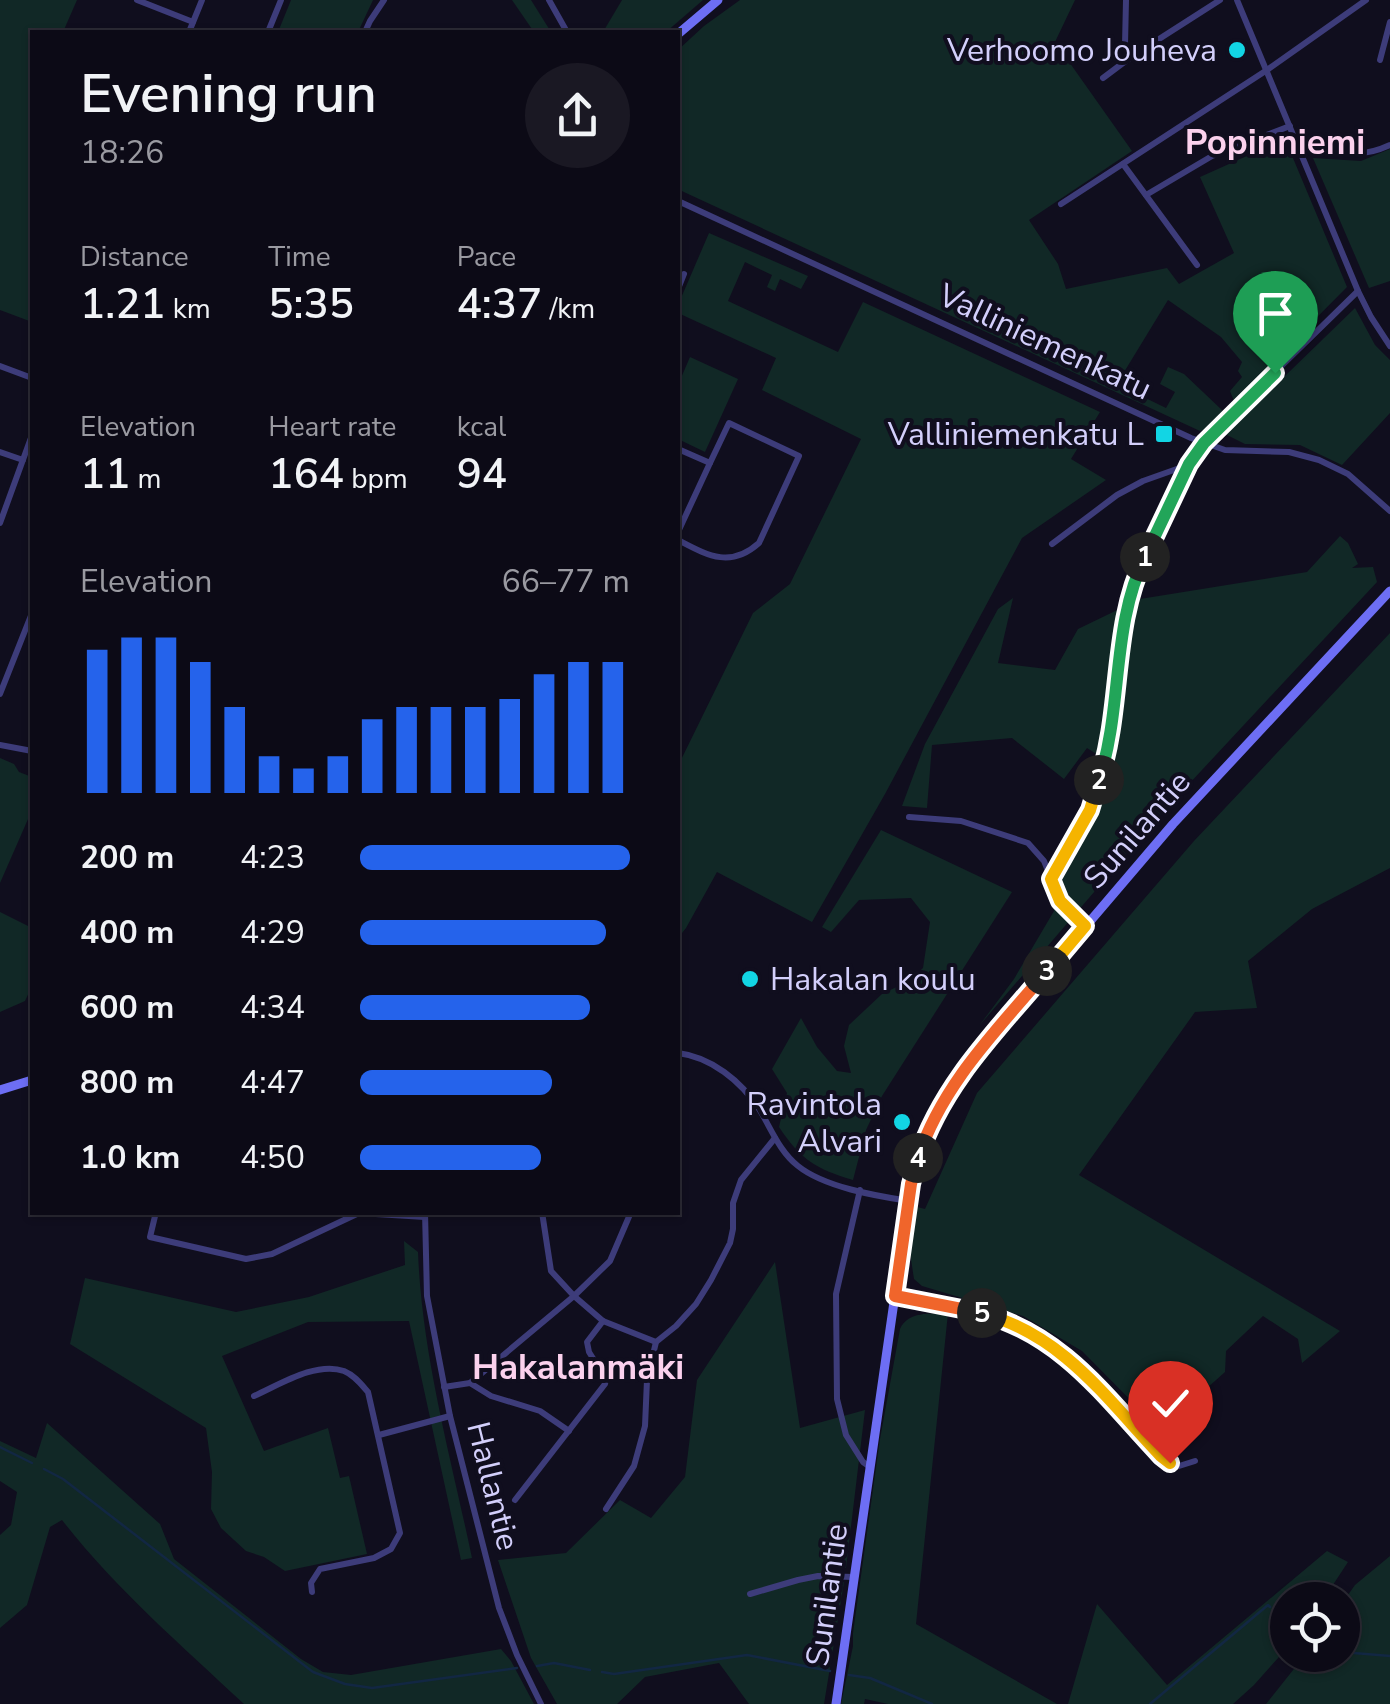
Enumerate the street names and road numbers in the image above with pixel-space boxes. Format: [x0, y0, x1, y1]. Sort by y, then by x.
street label: Valliniemenkatu [930, 273, 1159, 410]
street label: Sunilantie [1074, 762, 1200, 898]
street label: Hallantie [456, 1417, 530, 1555]
street label: Sunilantie [796, 1521, 858, 1669]

